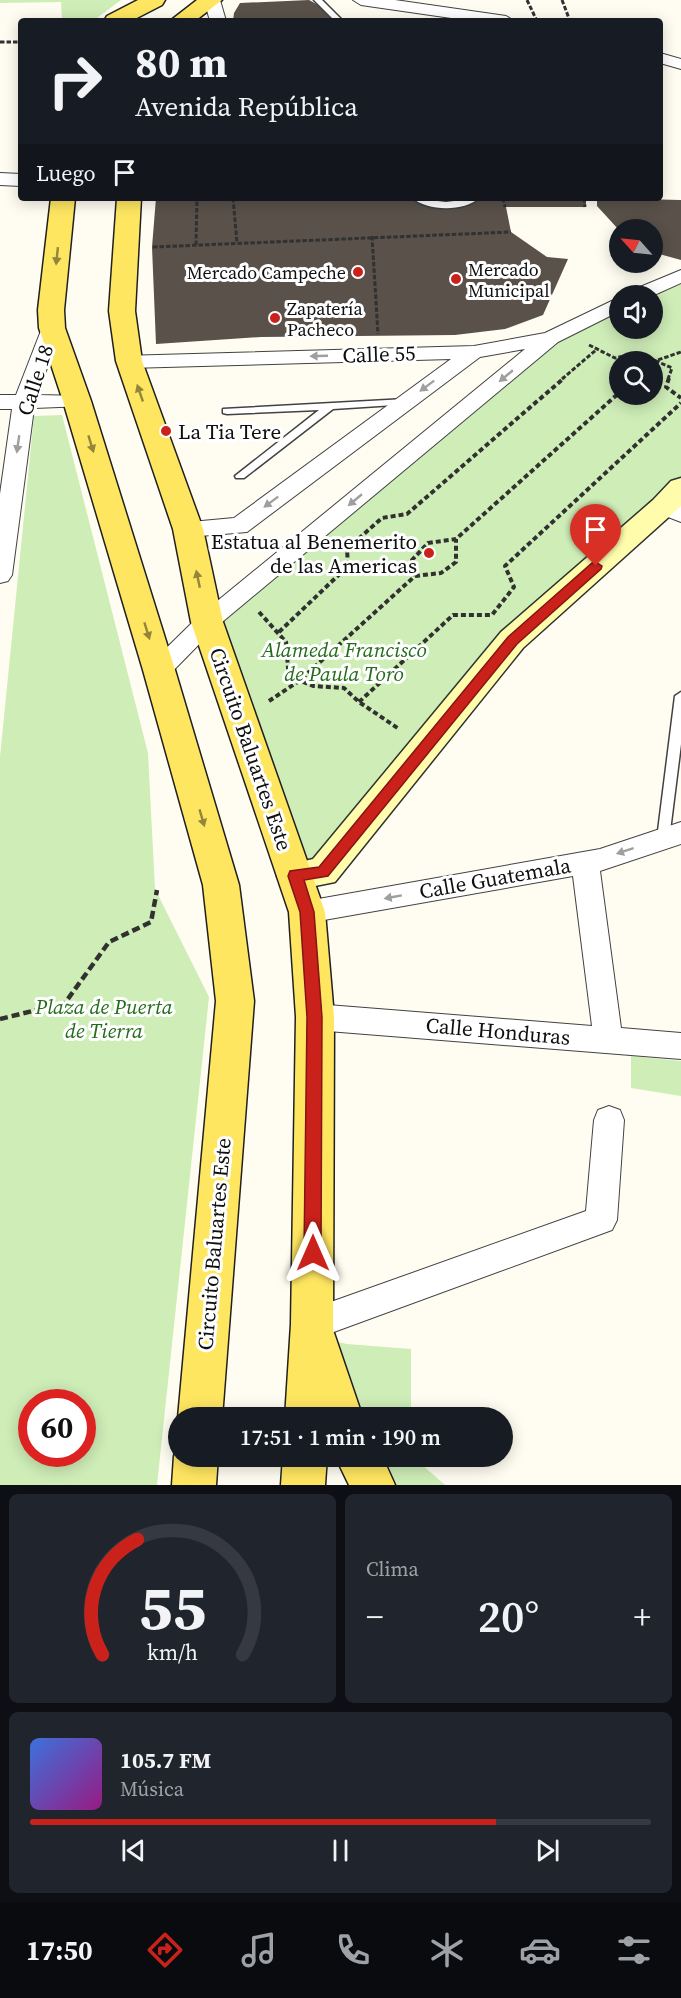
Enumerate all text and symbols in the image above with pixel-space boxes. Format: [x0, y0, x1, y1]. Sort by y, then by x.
text: 80 m [135, 33, 228, 91]
icon: right [36, 42, 114, 120]
text: Avenida República [135, 88, 358, 125]
icon: arrive [108, 156, 141, 189]
text: Luego [36, 158, 96, 188]
north arrow [609, 219, 663, 273]
map controls [609, 219, 663, 405]
one-way arrow [52, 247, 61, 266]
place label: Mercado Municipal [468, 257, 550, 303]
place label: Mercado Campeche [187, 260, 346, 285]
marker: Mercado Campeche [351, 265, 365, 279]
marker: Mercado Municipal [449, 272, 463, 286]
button: sound [609, 285, 663, 339]
place label: Zapatería Pacheco [287, 296, 363, 342]
marker: Zapatería Pacheco [268, 311, 282, 325]
street label: Calle 55 [342, 338, 416, 370]
street label: Calle 18 [10, 341, 60, 419]
one-way arrow [309, 351, 328, 361]
button: search [609, 351, 663, 405]
one-way arrow [498, 369, 514, 382]
one-way arrow [420, 380, 435, 392]
one-way arrow [135, 384, 145, 402]
place label: La Tia Tere [178, 417, 281, 446]
marker: La Tia Tere [159, 424, 173, 438]
one-way arrow [13, 434, 23, 453]
one-way arrow [87, 436, 96, 454]
one-way arrow [348, 493, 363, 506]
one-way arrow [263, 496, 278, 508]
pin [570, 504, 621, 566]
icon: arrive [579, 513, 612, 546]
place label: Estatua al Benemerito de las Americas [211, 527, 417, 580]
marker: Estatua al Benemerito de las Americas [422, 546, 436, 560]
one-way arrow [193, 569, 202, 588]
one-way arrow [143, 622, 153, 640]
park label: Alameda Francisco de Paula Toro [260, 635, 427, 688]
street label: Circuito Baluartes Este [203, 644, 299, 854]
one-way arrow [198, 809, 207, 827]
one-way arrow [616, 847, 634, 857]
street label: Calle Guatemala [417, 850, 573, 906]
one-way arrow [383, 893, 402, 902]
park label: Plaza de Puerta de Tierra [34, 992, 173, 1045]
street label: Calle Honduras [425, 1010, 571, 1052]
street label: Circuito Baluartes Este [190, 1137, 238, 1351]
position arrow [281, 1221, 345, 1285]
speed limit sign: 60 [18, 1389, 96, 1467]
text: 17:51 · 1 min · 190 m [240, 1422, 441, 1452]
text: Clima [366, 1555, 419, 1583]
text: 55 [139, 1564, 206, 1650]
text: 20° [478, 1585, 539, 1647]
text: − [366, 1594, 384, 1639]
text: + [634, 1594, 651, 1639]
text: km/h [147, 1639, 198, 1668]
text: 105.7 FM [120, 1745, 211, 1775]
text: Música [120, 1775, 184, 1803]
icon: previous [117, 1834, 150, 1867]
icon: pause [324, 1834, 357, 1867]
icon: next [531, 1834, 564, 1867]
icon: directions [144, 1929, 186, 1971]
icon: music [238, 1929, 280, 1971]
icon: phone [332, 1929, 374, 1971]
icon: climate [426, 1929, 468, 1971]
icon: car [519, 1929, 561, 1971]
icon: filters [613, 1929, 655, 1971]
text: 17:50 [26, 1932, 93, 1969]

